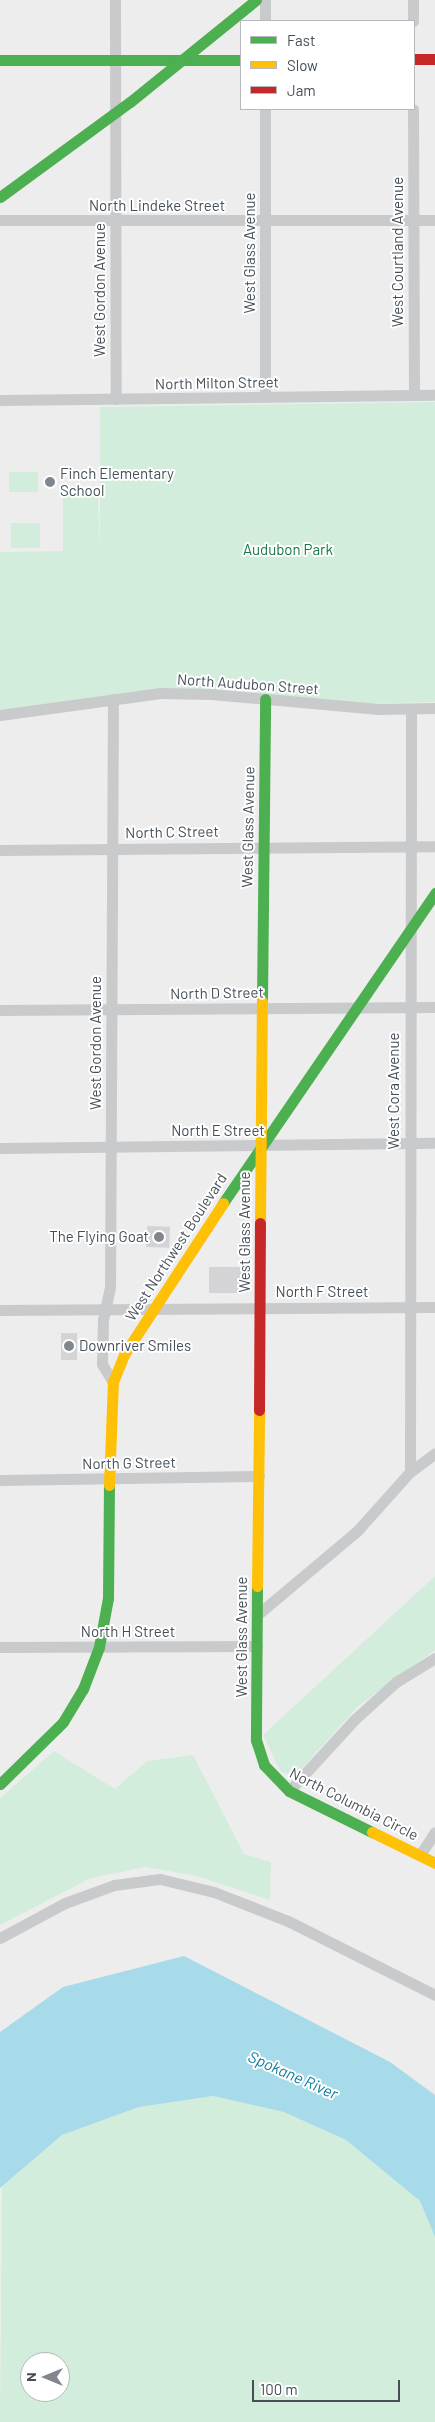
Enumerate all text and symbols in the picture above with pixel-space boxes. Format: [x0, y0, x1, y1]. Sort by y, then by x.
legend [240, 20, 415, 110]
text: Fast [287, 31, 315, 49]
text: Slow [287, 56, 318, 74]
text: Jam [287, 81, 316, 99]
street label: West Courtland Avenue [389, 177, 407, 327]
street label: West Glass Avenue [241, 192, 259, 314]
street label: North Lindeke Street [89, 197, 225, 215]
street label: West Gordon Avenue [91, 223, 109, 357]
street label: North Milton Street [155, 373, 279, 393]
place label: Finch Elementary School [60, 464, 174, 499]
marker: Finch Elementary School [44, 476, 56, 488]
park label: Audubon Park [243, 541, 333, 559]
street label: North Audubon Street [176, 670, 320, 698]
street label: West Glass Avenue [238, 766, 258, 888]
street label: North C Street [125, 822, 219, 842]
street label: West Gordon Avenue [87, 976, 105, 1110]
street label: North D Street [170, 983, 264, 1003]
street label: West Cora Avenue [385, 1033, 403, 1149]
street label: North E Street [171, 1122, 265, 1140]
street label: West Northwest Boulevard [121, 1170, 231, 1324]
street label: West Glass Avenue [236, 1171, 254, 1293]
place label: The Flying Goat [49, 1228, 149, 1246]
marker: The Flying Goat [153, 1231, 165, 1243]
street label: North F Street [276, 1283, 368, 1301]
place label: Downriver Smiles [79, 1337, 191, 1355]
marker: Downriver Smiles [63, 1340, 75, 1352]
street label: North G Street [82, 1453, 176, 1473]
street label: West Glass Avenue [233, 1576, 251, 1698]
street label: North H Street [81, 1623, 175, 1641]
street label: North Columbia Circle [287, 1764, 421, 1844]
water label: Spokane River [245, 2047, 341, 2103]
north arrow [20, 2352, 70, 2402]
scale bar [255, 2370, 402, 2402]
text: N [22, 2372, 39, 2382]
text: 100 m [260, 2380, 298, 2398]

